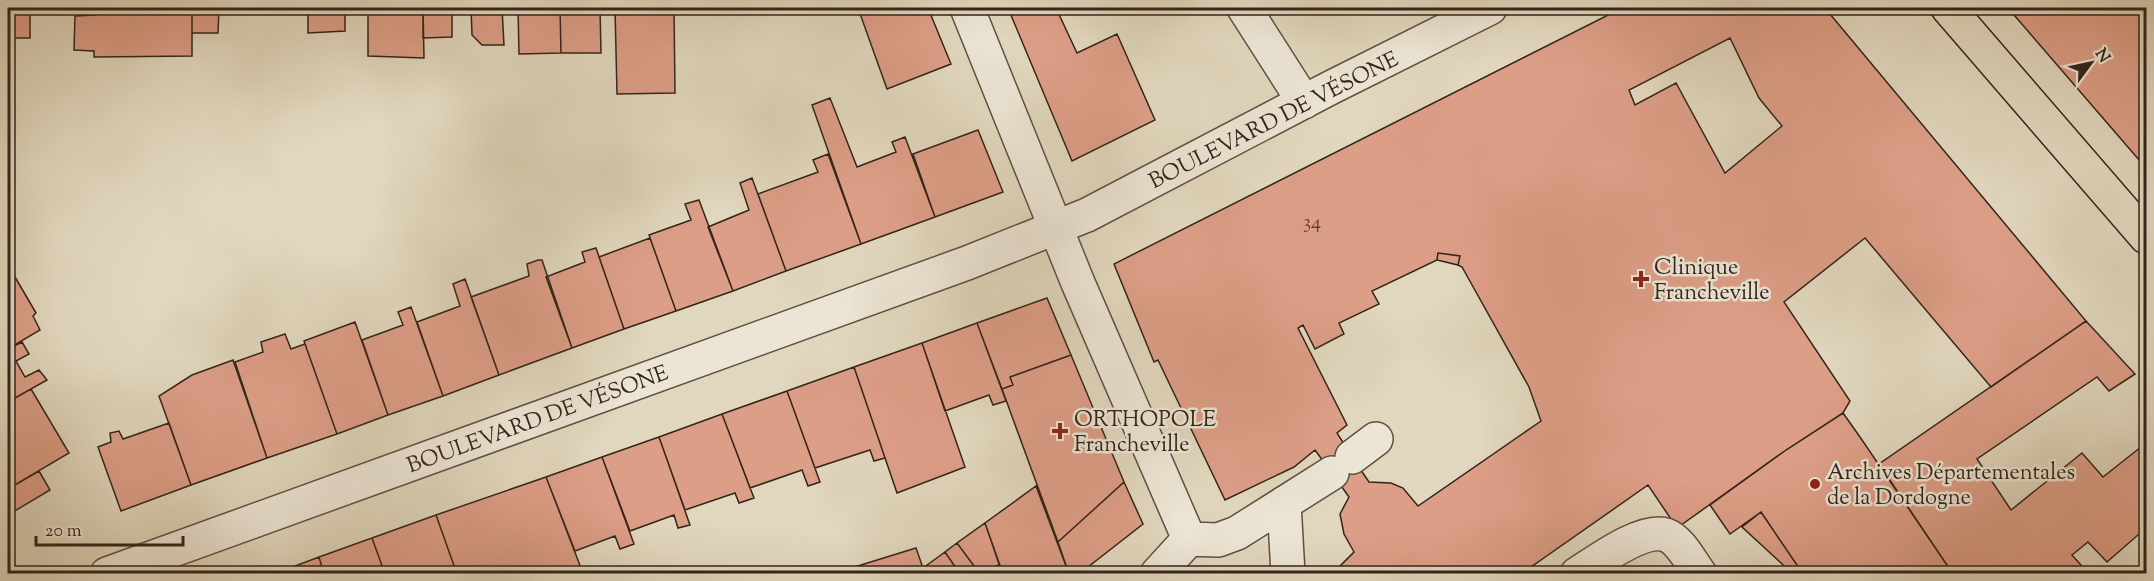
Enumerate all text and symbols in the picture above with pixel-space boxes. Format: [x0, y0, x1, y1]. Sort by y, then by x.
north arrow [2061, 33, 2121, 93]
street label: BOULEVARD DE VÉSONE [1144, 44, 1405, 199]
text: N [2088, 45, 2115, 68]
house number: 34 [1303, 209, 1321, 238]
place label: Clinique Francheville [1654, 253, 1770, 310]
marker: Clinique Francheville [1632, 270, 1650, 288]
street label: BOULEVARD DE VÉSONE [402, 358, 673, 483]
place label: ORTHOPOLE Francheville [1074, 405, 1216, 462]
marker: ORTHOPOLE Francheville [1051, 422, 1069, 440]
place label: Archives Départementales de la Dordogne [1827, 458, 2075, 515]
marker: Archives Départementales de la Dordogne [1808, 477, 1822, 491]
scale bar [36, 509, 183, 547]
text: 20 m [45, 519, 82, 545]

